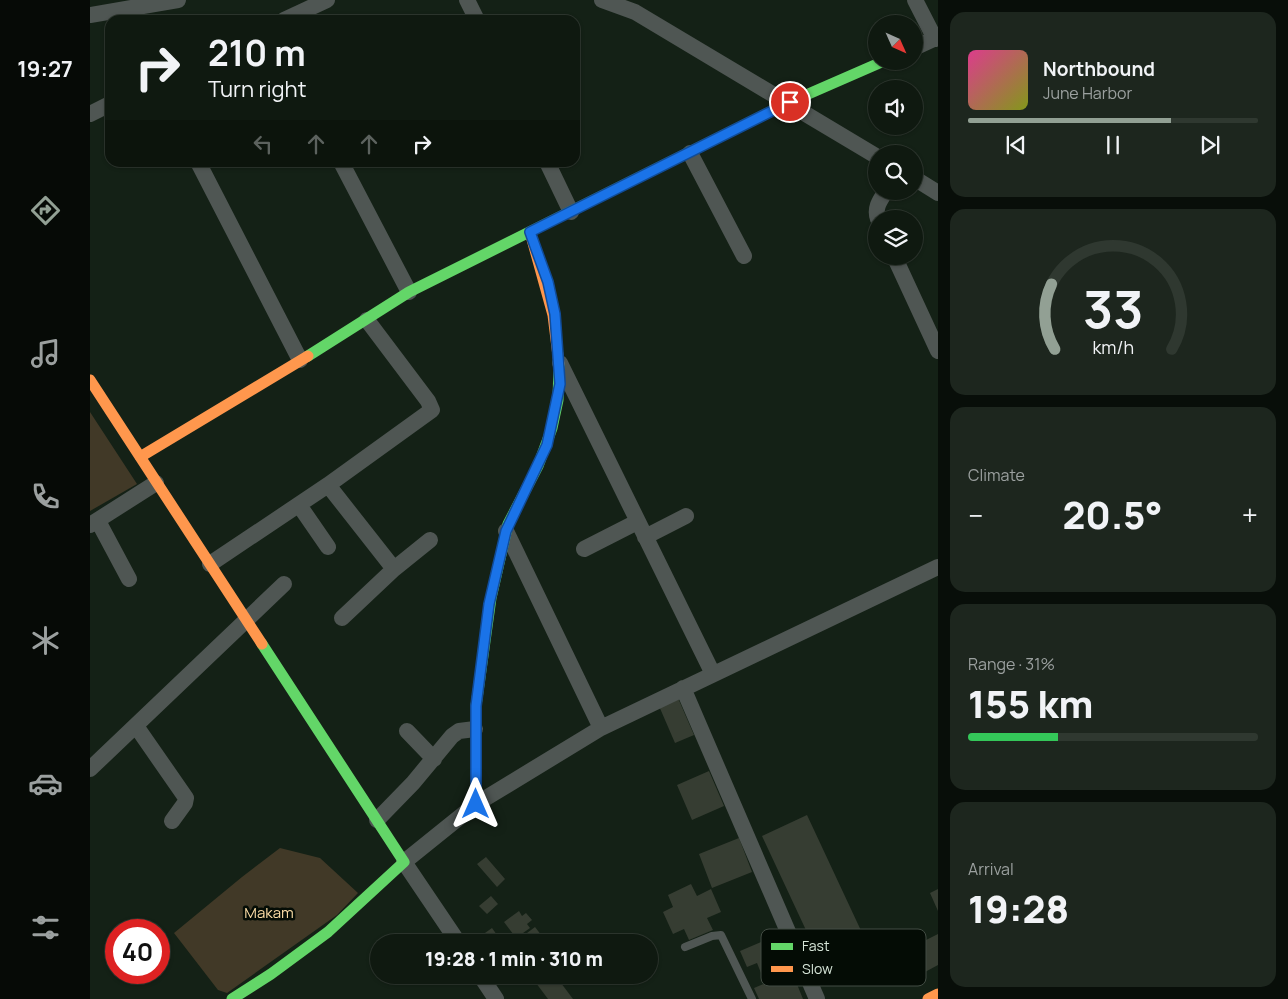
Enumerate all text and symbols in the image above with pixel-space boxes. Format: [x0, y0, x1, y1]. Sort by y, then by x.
north arrow [868, 15, 922, 70]
map controls [868, 15, 923, 265]
text: 210 m [208, 29, 306, 77]
icon: right [125, 35, 190, 100]
text: 19:27 [17, 54, 73, 84]
text: Northbound [1043, 56, 1155, 82]
text: Turn right [208, 74, 306, 104]
button: sound [868, 80, 923, 135]
pin [769, 81, 811, 123]
text: June Harbor [1043, 82, 1132, 104]
icon: arrive [776, 88, 804, 116]
icon: left [249, 130, 277, 158]
icon: ahead [302, 130, 330, 158]
icon: ahead [355, 130, 383, 158]
icon: right [408, 130, 436, 158]
icon: previous [1002, 131, 1030, 159]
icon: pause [1099, 131, 1127, 159]
icon: next [1196, 131, 1224, 159]
button: search [868, 145, 923, 200]
icon: directions [28, 193, 63, 228]
button: layers [868, 210, 923, 265]
text: 33 [1083, 273, 1143, 344]
text: km/h [1092, 335, 1134, 359]
icon: music [28, 336, 63, 371]
text: Climate [968, 464, 1025, 486]
icon: phone [28, 479, 63, 514]
text: 20.5° [1062, 488, 1163, 540]
text: − [968, 496, 983, 534]
text: + [1242, 496, 1258, 534]
icon: climate [28, 623, 63, 658]
text: Range · 31% [968, 653, 1055, 675]
text: 155 km [968, 677, 1093, 729]
icon: car [28, 766, 63, 801]
position arrow [449, 777, 501, 829]
text: Arrival [968, 858, 1014, 880]
text: 19:28 [968, 882, 1069, 934]
park label: Makam [244, 902, 294, 923]
icon: filters [28, 910, 63, 945]
speed limit sign: 40 [105, 919, 170, 984]
legend [761, 929, 926, 986]
text: Fast [802, 936, 830, 955]
text: 19:28 · 1 min · 310 m [425, 946, 603, 972]
text: Slow [802, 959, 833, 978]

